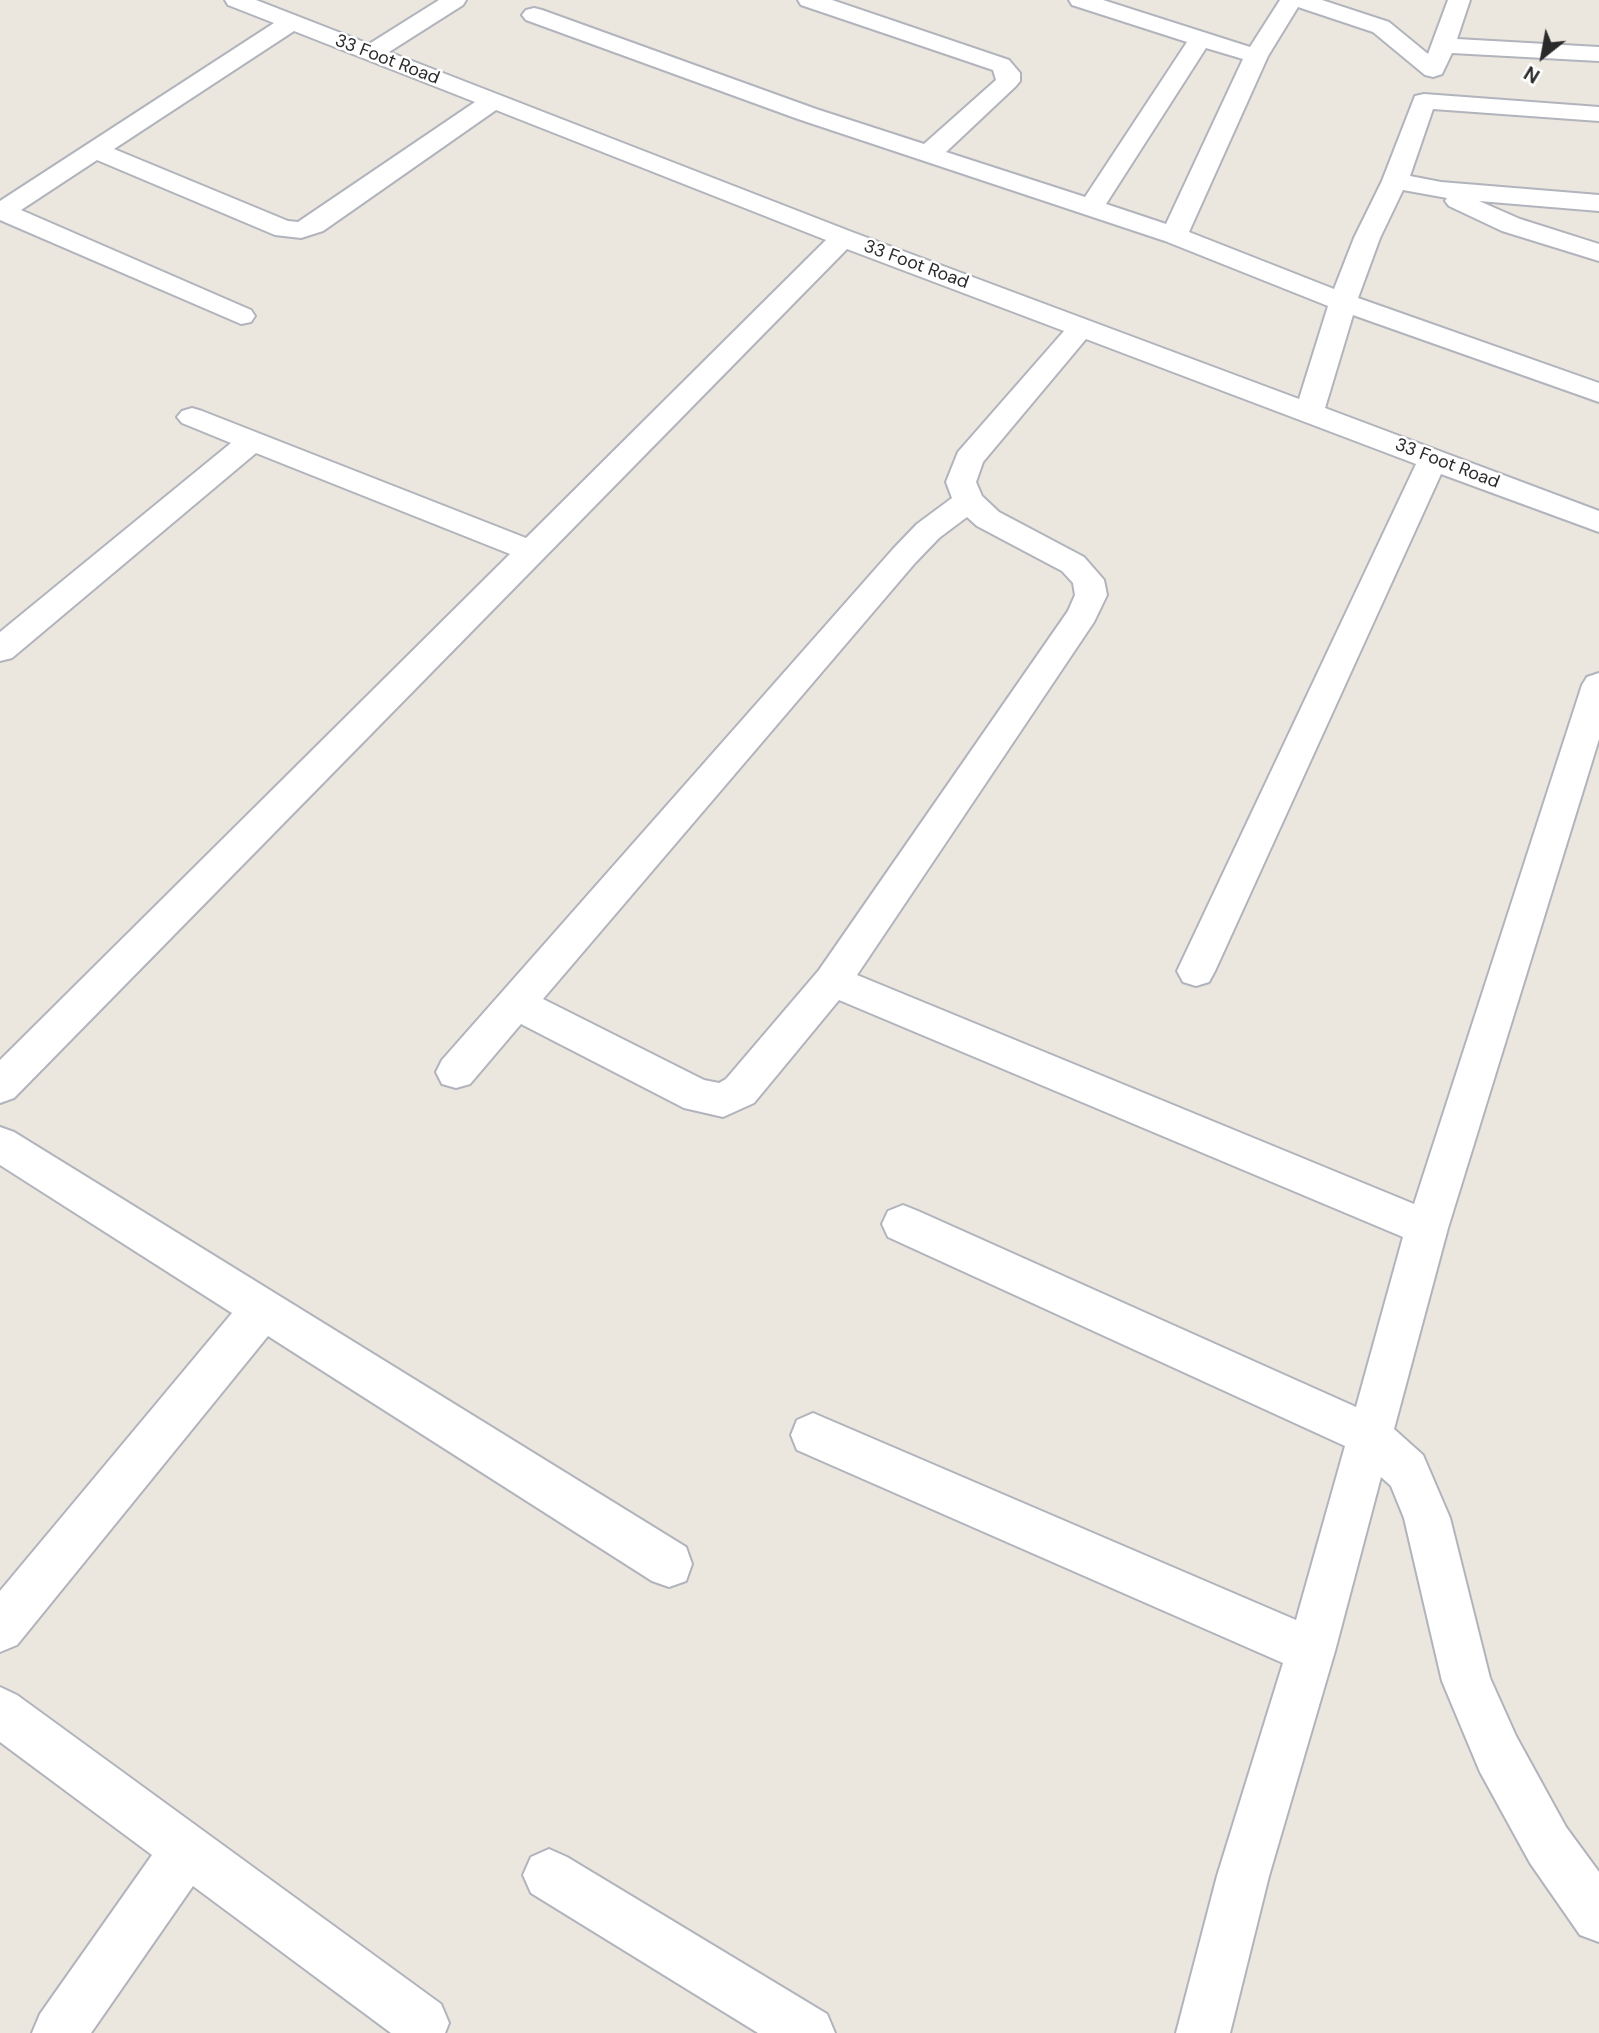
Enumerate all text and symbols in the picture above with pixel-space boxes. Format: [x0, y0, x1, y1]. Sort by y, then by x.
north arrow [1508, 21, 1578, 91]
street label: 33 Foot Road [332, 30, 442, 90]
text: N [1520, 60, 1544, 89]
street label: 33 Foot Road [861, 236, 971, 294]
street label: 33 Foot Road [1392, 434, 1502, 494]

